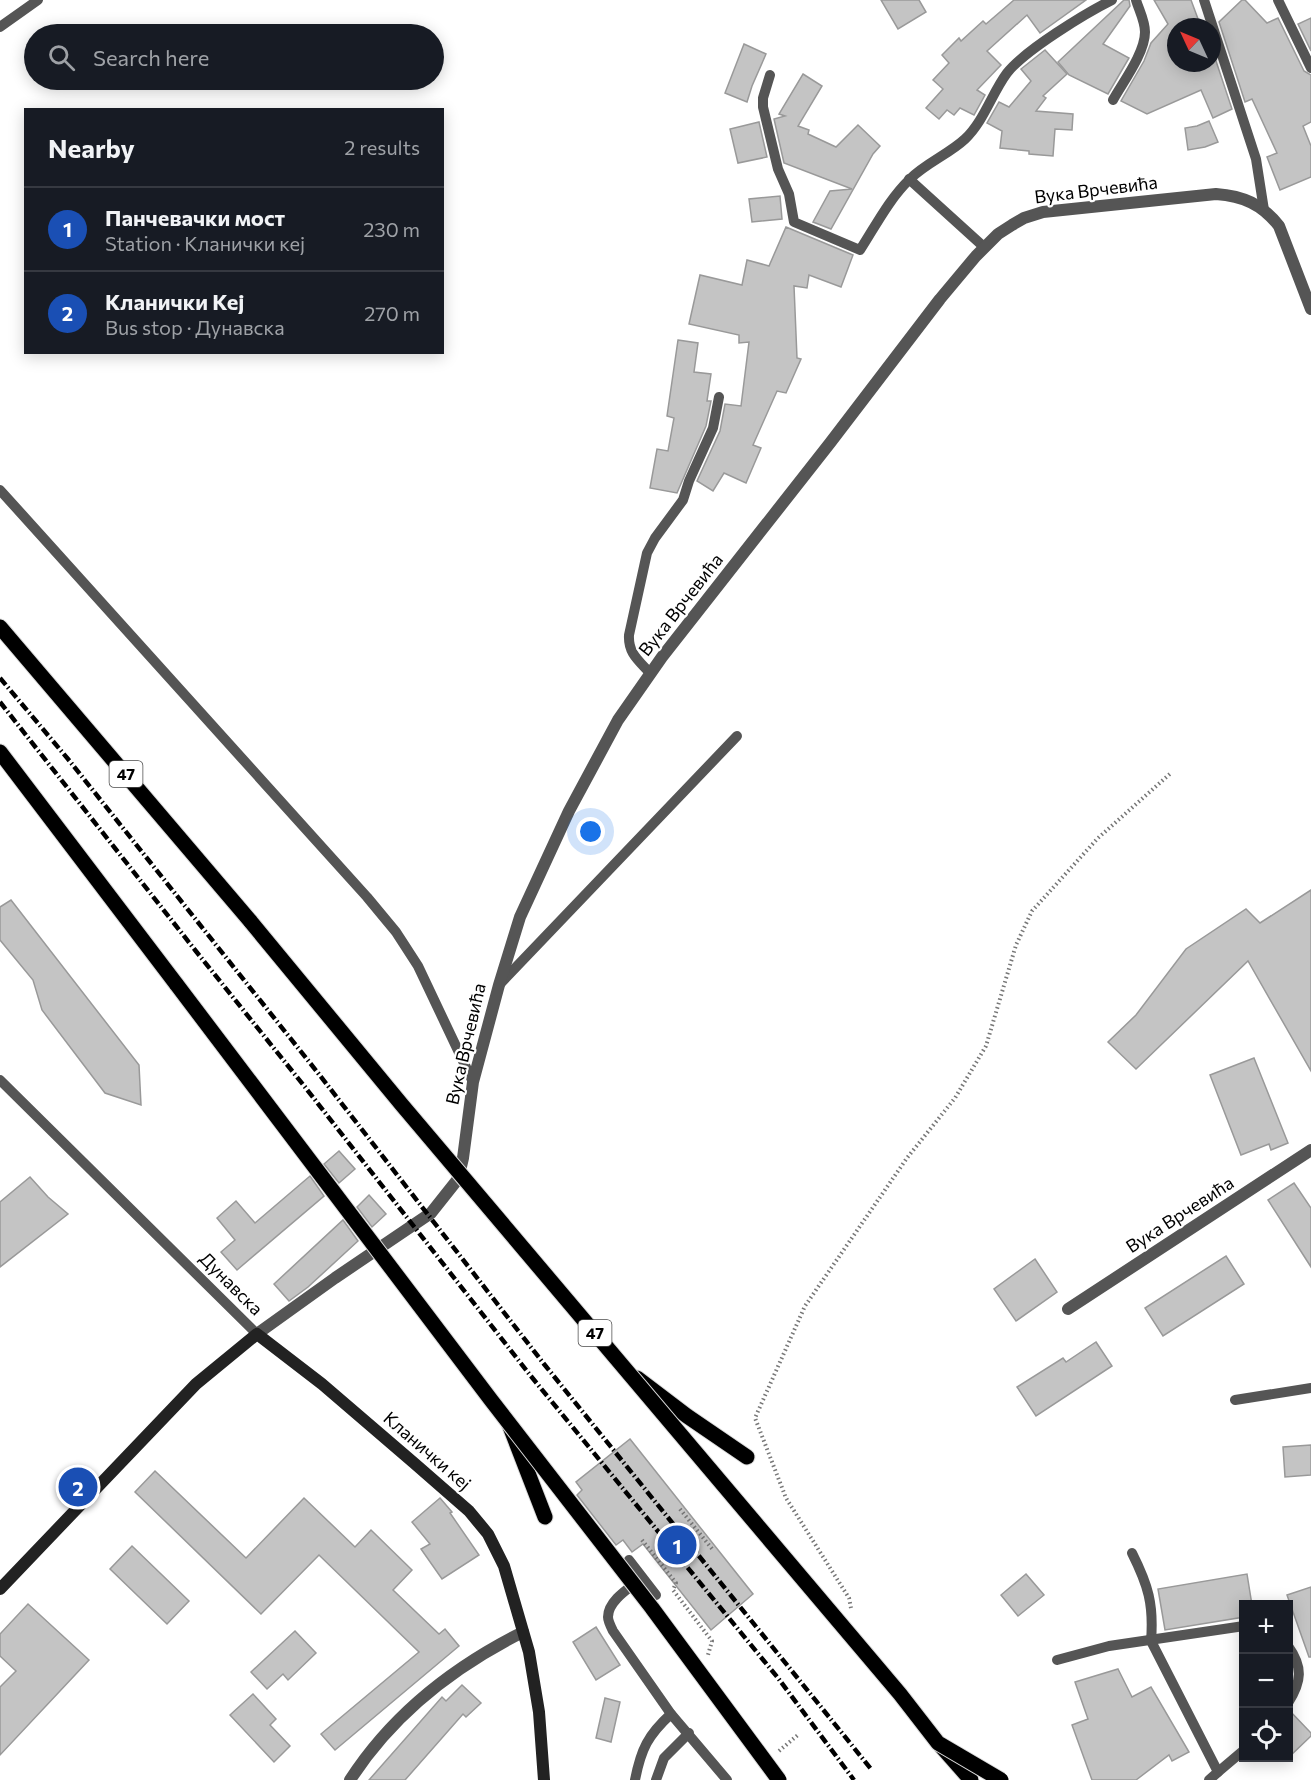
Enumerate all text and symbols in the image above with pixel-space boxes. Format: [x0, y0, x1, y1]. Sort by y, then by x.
north arrow [1167, 18, 1221, 72]
search box [24, 24, 444, 90]
icon: search [45, 41, 78, 74]
text: Search here [93, 44, 209, 71]
text: Nearby [48, 132, 135, 163]
text: 2 results [344, 135, 420, 159]
street label: Вука Врчевића [1033, 171, 1159, 207]
text: Панчевачки мост [105, 204, 285, 231]
text: 1 [63, 217, 72, 241]
text: 230 m [363, 217, 420, 241]
text: Station · Кланички кеј [105, 231, 305, 255]
text: Кланички Кеј [105, 288, 244, 315]
text: 2 [62, 301, 73, 325]
text: 270 m [364, 301, 420, 325]
text: Bus stop · Дунавска [105, 315, 285, 339]
street label: Вука Врчевића [633, 549, 727, 660]
road number: 47 [110, 761, 142, 787]
your location [576, 817, 605, 846]
street label: Вука Врчевића [440, 981, 490, 1107]
street label: Вука Врчевића [1121, 1171, 1237, 1257]
street label: Дунавска [196, 1247, 268, 1319]
road number: 47 [578, 1320, 612, 1346]
street label: Кланички кеј [379, 1406, 476, 1494]
pin: 2 [58, 1464, 98, 1510]
pin: 1 [658, 1522, 696, 1568]
map controls [1239, 1600, 1293, 1762]
button: + [1239, 1600, 1293, 1654]
button: − [1239, 1654, 1293, 1708]
button: locate [1239, 1708, 1293, 1762]

